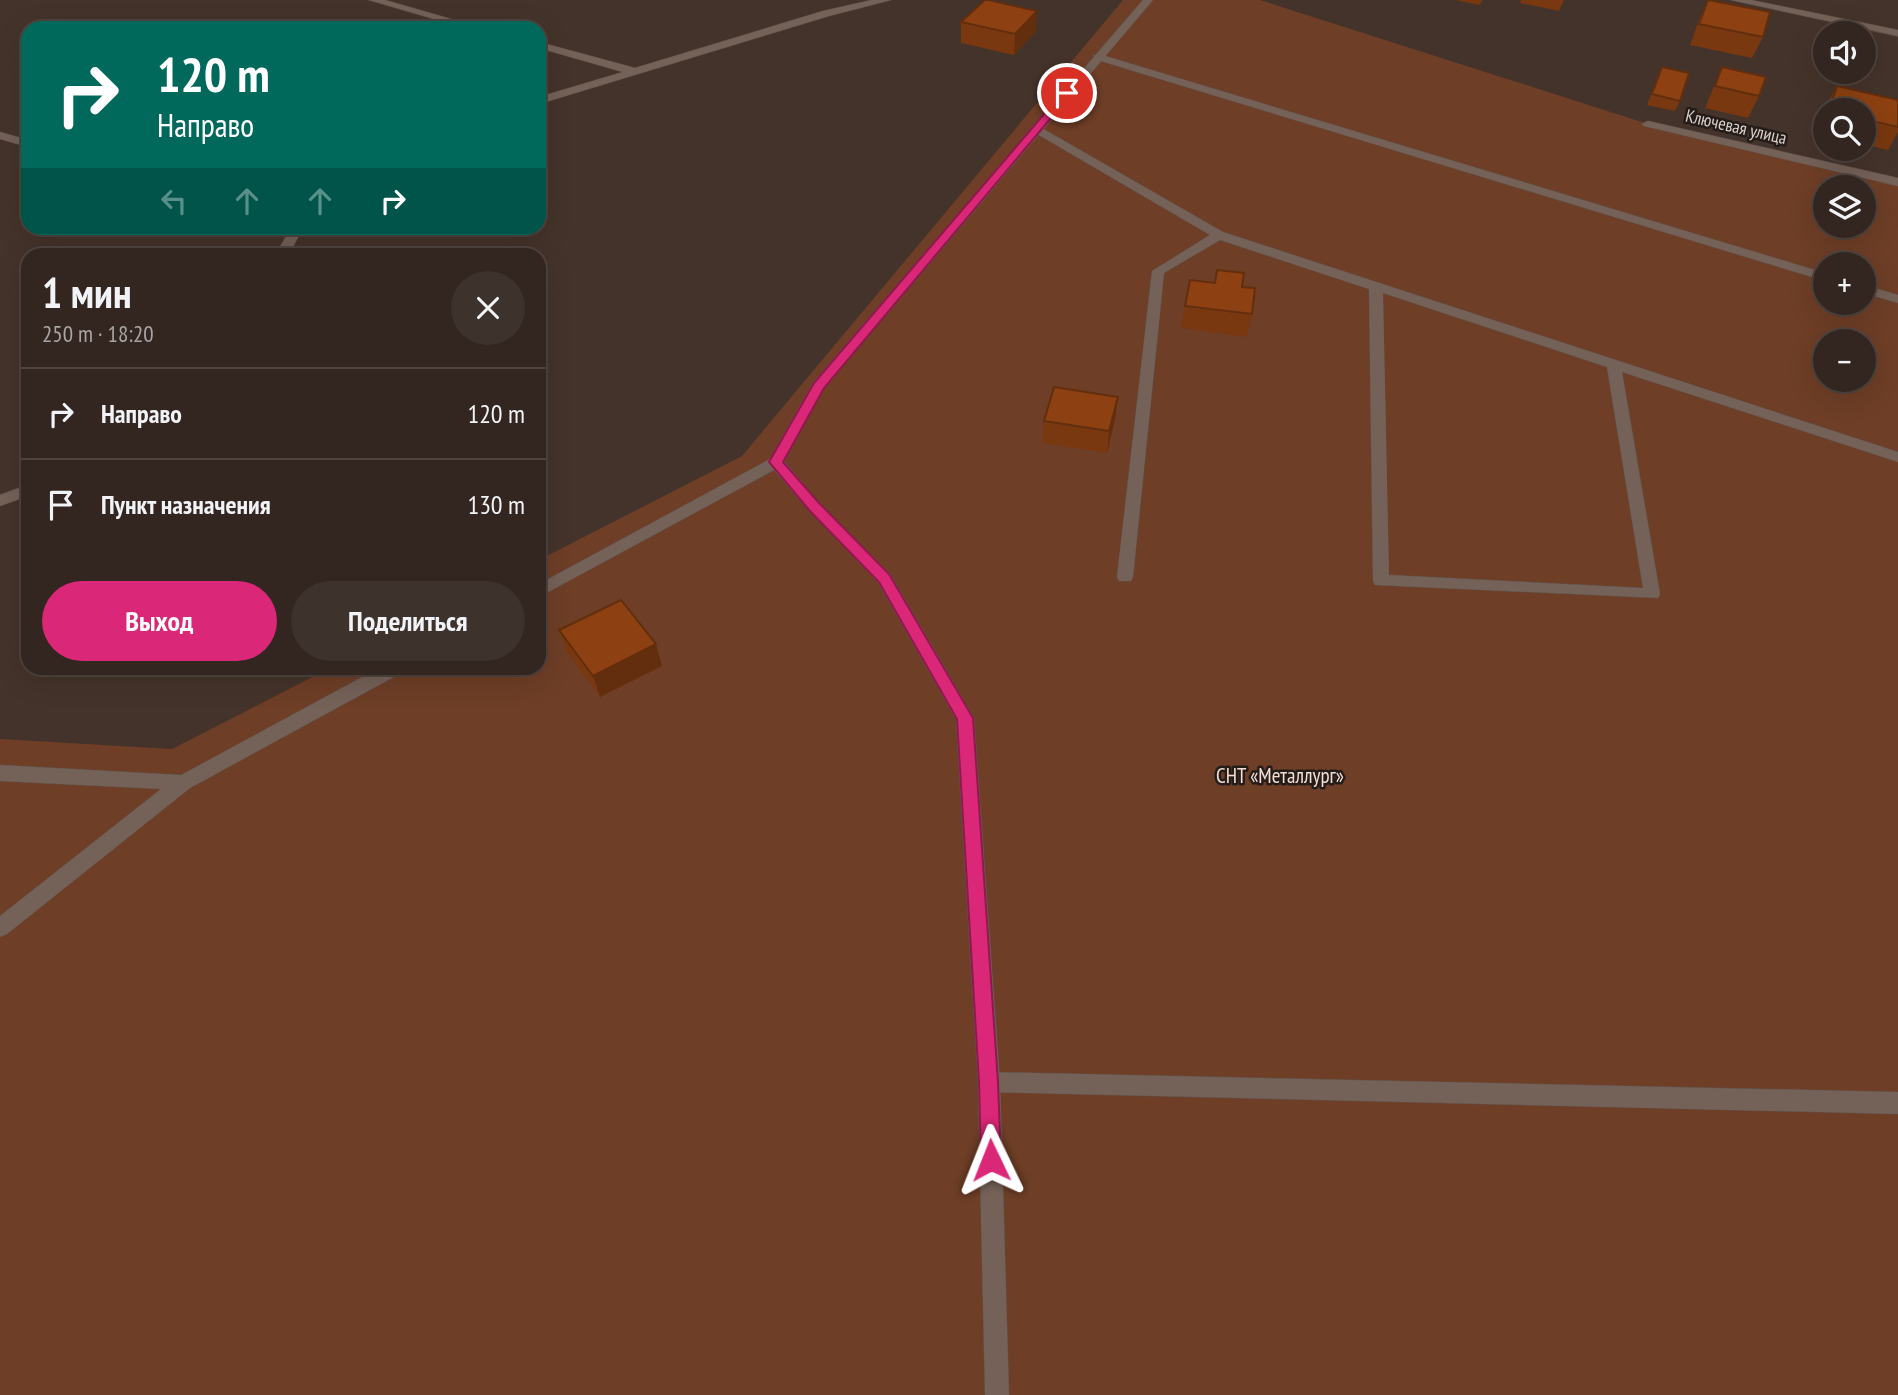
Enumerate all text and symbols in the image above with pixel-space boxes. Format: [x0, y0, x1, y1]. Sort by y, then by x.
map controls [1813, 21, 1876, 392]
button: sound [1813, 21, 1876, 84]
text: 120 m [157, 42, 270, 106]
icon: right [42, 49, 133, 140]
pin [1037, 63, 1097, 123]
icon: arrive [1048, 74, 1086, 112]
button: search [1813, 98, 1876, 161]
text: Направо [157, 104, 254, 146]
street label: Ключевая улица [1683, 104, 1789, 149]
button: layers [1813, 175, 1876, 238]
icon: left [155, 182, 193, 220]
icon: ahead [228, 182, 266, 220]
icon: ahead [301, 182, 339, 220]
icon: right [374, 182, 412, 220]
button: + [1813, 252, 1876, 315]
text: 1 мин [42, 265, 132, 320]
button: close [451, 271, 525, 345]
text: 250 m · 18:20 [42, 319, 154, 348]
button: − [1813, 329, 1876, 392]
icon: right [42, 395, 80, 433]
text: Направо [101, 397, 182, 430]
text: 120 m [467, 397, 525, 430]
icon: arrive [42, 486, 80, 524]
text: Пункт назначения [101, 488, 271, 521]
text: 130 m [467, 488, 525, 521]
button: Выход [42, 581, 277, 661]
button: Поделиться [291, 581, 525, 661]
park label: СНТ «Металлург» [1216, 762, 1344, 789]
position arrow [954, 1123, 1028, 1197]

